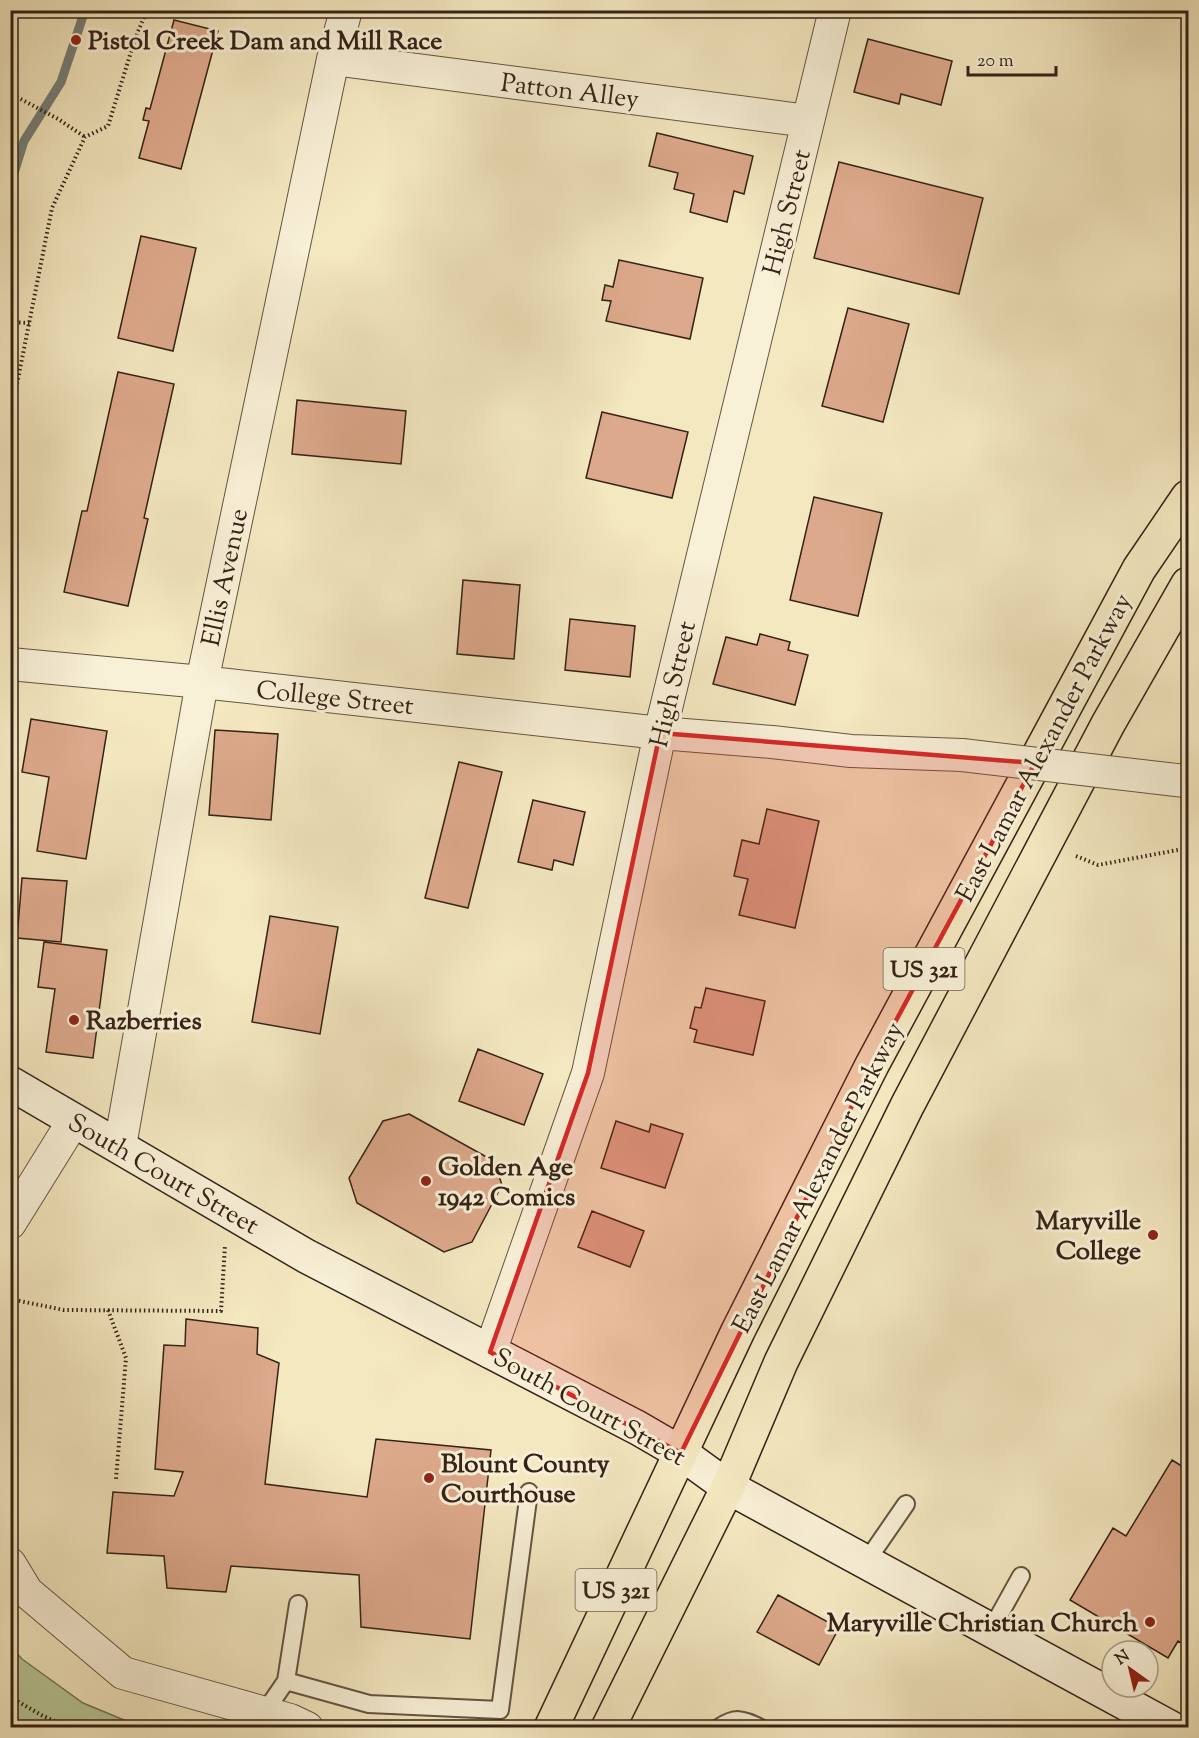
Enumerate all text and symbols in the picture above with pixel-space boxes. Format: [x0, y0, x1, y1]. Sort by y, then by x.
place label: Pistol Creek Dam and Mill Race [88, 24, 442, 61]
marker: Pistol Creek Dam and Mill Race [69, 33, 83, 47]
scale bar [968, 39, 1056, 77]
text: 20 m [977, 49, 1014, 75]
street label: Patton Alley [498, 66, 641, 119]
street label: High Street [755, 146, 822, 279]
street label: Ellis Avenue [194, 505, 259, 650]
street label: East Lamar Alexander Parkway [948, 587, 1142, 909]
street label: High Street [642, 618, 707, 751]
street label: College Street [254, 673, 415, 726]
road number: US 321 [884, 948, 964, 990]
place label: Razberries [86, 1004, 202, 1041]
marker: Razberries [67, 1013, 81, 1027]
street label: East Lamar Alexander Parkway [724, 1016, 914, 1340]
street label: South Court Street [60, 1105, 265, 1245]
place label: Golden Age 1942 Comics [438, 1150, 575, 1217]
marker: Golden Age 1942 Comics [419, 1174, 433, 1188]
place label: Maryville College [1035, 1204, 1141, 1271]
marker: Maryville College [1146, 1228, 1160, 1242]
street label: South Court Street [486, 1340, 692, 1477]
place label: Blount County Courthouse [441, 1447, 609, 1514]
marker: Blount County Courthouse [422, 1471, 436, 1485]
road number: US 321 [576, 1569, 656, 1611]
place label: Maryville Christian Church [827, 1606, 1139, 1643]
marker: Maryville Christian Church [1143, 1615, 1157, 1629]
north arrow [1100, 1639, 1160, 1699]
text: N [1111, 1645, 1135, 1672]

